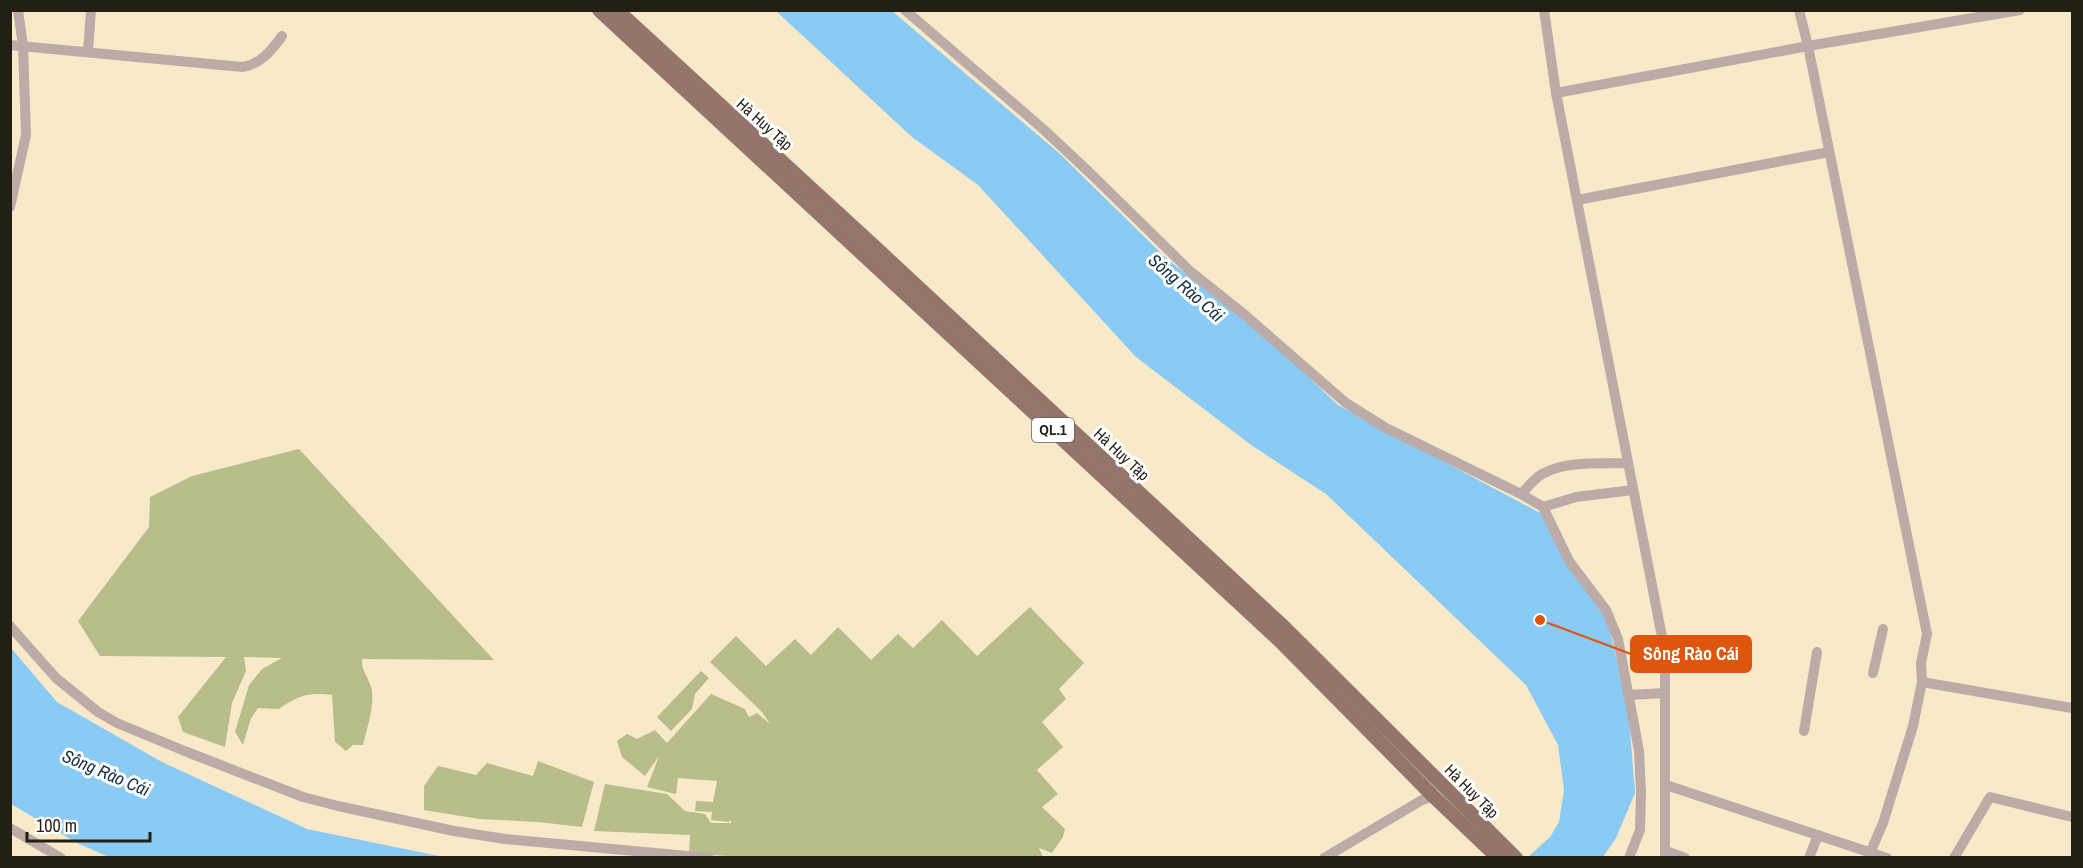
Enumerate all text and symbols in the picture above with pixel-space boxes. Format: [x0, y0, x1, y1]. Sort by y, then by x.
street label: Hà Huy Tập [732, 93, 798, 155]
water label: Sông Rào Cái [1143, 248, 1230, 327]
road number: QL.1 [1032, 418, 1074, 442]
street label: Hà Huy Tập [1089, 423, 1155, 485]
callout: Sông Rào Cái [1631, 636, 1751, 672]
text: Sông Rào Cái [1643, 641, 1739, 666]
water label: Sông Rào Cái [59, 743, 154, 802]
street label: Hà Huy Tập [1440, 759, 1504, 823]
scale bar [27, 805, 150, 843]
text: 100 m [36, 813, 77, 838]

